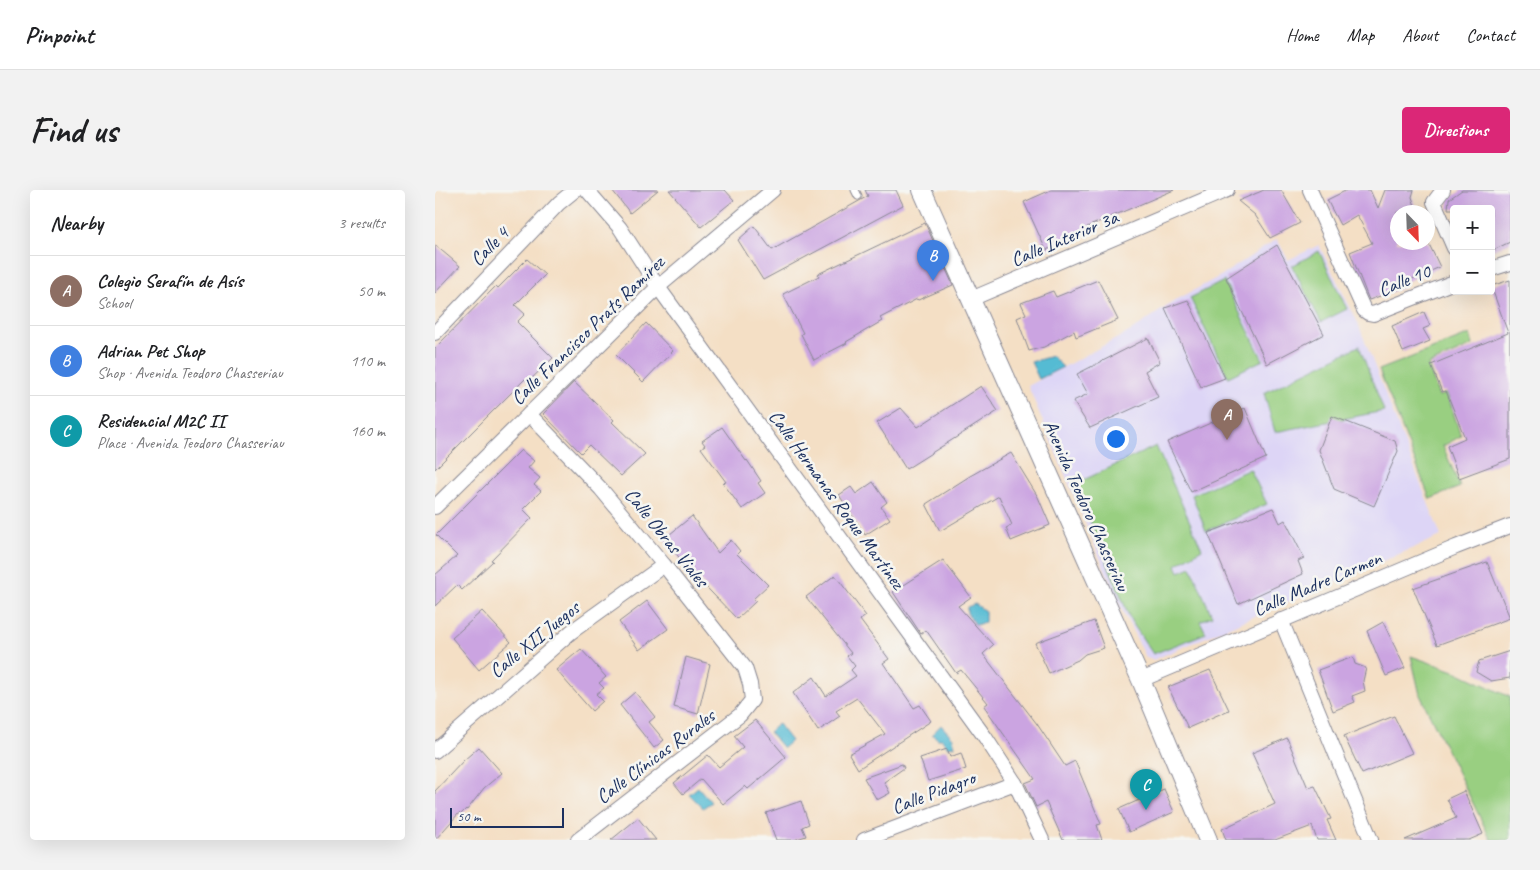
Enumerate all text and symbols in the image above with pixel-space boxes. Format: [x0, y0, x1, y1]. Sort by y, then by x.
text: Pinpoint [25, 20, 94, 50]
text: Home [1286, 24, 1319, 46]
text: Map [1347, 24, 1374, 46]
text: About [1402, 24, 1438, 46]
text: Contact [1466, 24, 1515, 46]
button: Directions [1402, 107, 1510, 153]
text: Find us [30, 108, 117, 153]
street label: Calle Interior 3a [1007, 204, 1123, 272]
north arrow [1390, 205, 1435, 250]
map controls [1450, 205, 1495, 295]
button: + [1450, 205, 1495, 250]
text: Nearby [50, 210, 103, 236]
text: 3 results [338, 213, 385, 233]
street label: Calle 4 [465, 220, 515, 271]
pin: B [917, 240, 949, 281]
street label: Calle Francisco Prats Ramírez [505, 249, 671, 410]
button: − [1450, 250, 1495, 295]
street label: Calle 10 [1374, 258, 1436, 302]
text: Colegio Serafín de Asís [97, 269, 243, 293]
text: A [62, 281, 70, 301]
text: 50 m [358, 281, 385, 301]
text: School [97, 293, 131, 313]
text: Adrian Pet Shop [97, 339, 204, 363]
text: B [62, 351, 70, 371]
text: 110 m [351, 351, 385, 371]
text: Shop · Avenida Teodoro Chasseriau [97, 363, 283, 383]
pin: A [1211, 399, 1243, 440]
street label: Calle Hermanas Roque Martínez [763, 405, 911, 595]
text: Residencial M2C II [97, 409, 225, 433]
street label: Avenida Teodoro Chasseriau [1038, 416, 1136, 596]
text: C [62, 421, 70, 441]
text: 160 m [351, 421, 385, 441]
your location [1103, 426, 1129, 452]
text: Place · Avenida Teodoro Chasseriau [97, 433, 284, 453]
street label: Calle Obras Viales [619, 483, 716, 594]
street label: Calle Madre Carmen [1249, 545, 1386, 622]
street label: Calle XII Juegos [484, 594, 586, 683]
street label: Calle Clínicas Rurales [591, 702, 722, 809]
street label: Calle Pidagro [888, 764, 980, 820]
pin: C [1130, 769, 1162, 810]
scale bar [450, 805, 564, 828]
text: 50 m [457, 808, 481, 825]

